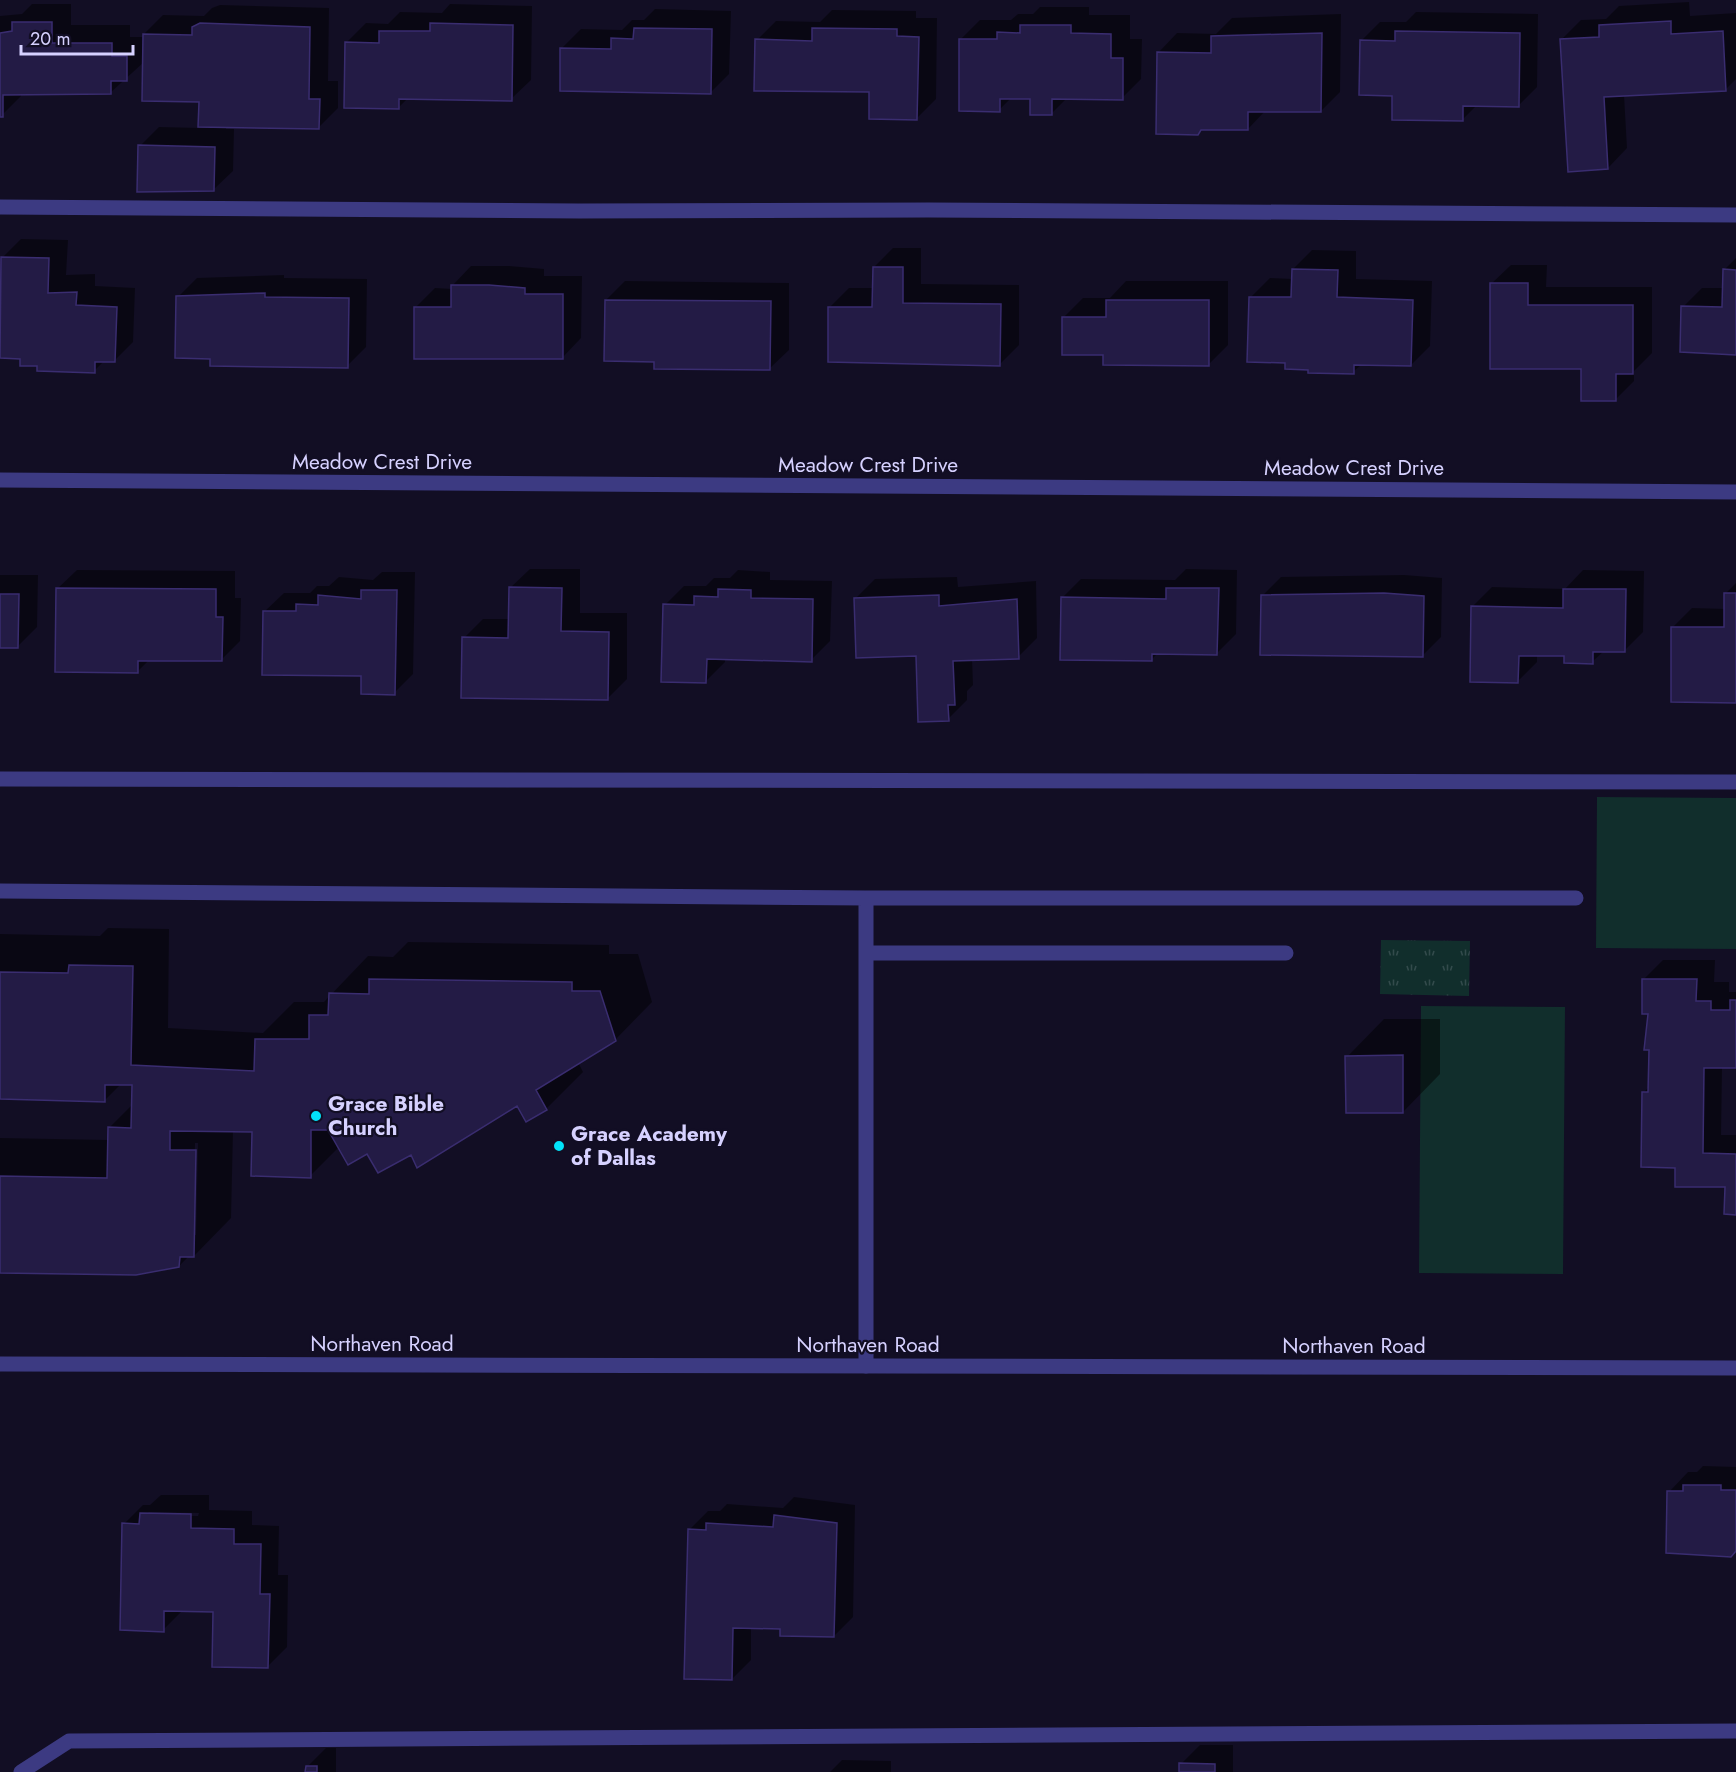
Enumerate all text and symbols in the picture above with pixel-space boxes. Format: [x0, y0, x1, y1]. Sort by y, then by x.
scale bar [21, 18, 134, 56]
text: 20 m [30, 26, 70, 52]
street label: Meadow Crest Drive [292, 447, 472, 477]
street label: Meadow Crest Drive [778, 450, 958, 480]
street label: Meadow Crest Drive [1264, 453, 1444, 483]
place label: Grace Bible Church [328, 1089, 444, 1143]
marker: Grace Bible Church [309, 1109, 323, 1123]
place label: Grace Academy of Dallas [571, 1119, 728, 1173]
marker: Grace Academy of Dallas [552, 1139, 566, 1153]
street label: Northaven Road [310, 1329, 454, 1359]
street label: Northaven Road [796, 1330, 940, 1360]
street label: Northaven Road [1282, 1331, 1426, 1361]

